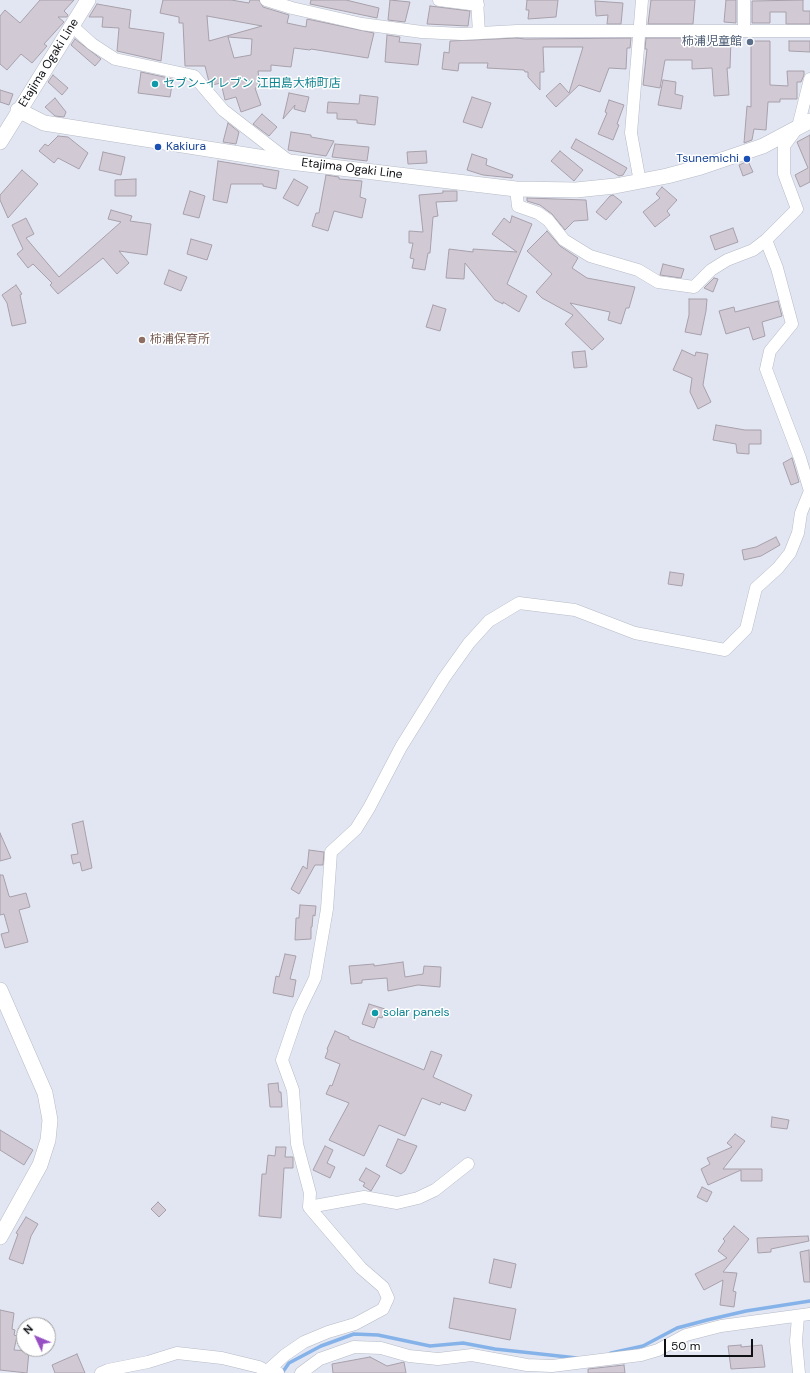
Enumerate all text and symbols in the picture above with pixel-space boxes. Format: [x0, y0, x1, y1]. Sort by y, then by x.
street label: Etajima Ogaki Line [16, 16, 82, 110]
place label: 柿浦児童館 [682, 35, 742, 49]
marker: 柿浦児童館 [745, 37, 755, 47]
place label: セブン-イレブン 江田島大柿町店 [163, 77, 341, 91]
marker: セブン-イレブン 江田島大柿町店 [150, 79, 160, 89]
place label: Kakiura [166, 140, 206, 154]
marker: Kakiura [153, 142, 163, 152]
place label: Tsunemichi [676, 152, 739, 166]
marker: Tsunemichi [742, 154, 752, 164]
street label: Etajima Ogaki Line [301, 156, 403, 182]
place label: 柿浦保育所 [150, 333, 210, 347]
marker: 柿浦保育所 [137, 335, 147, 345]
place label: solar panels [383, 1006, 449, 1020]
marker: solar panels [370, 1008, 380, 1018]
north arrow [16, 1317, 56, 1357]
text: N [20, 1322, 36, 1337]
scale bar [666, 1331, 755, 1357]
text: 50 m [671, 1338, 700, 1354]

